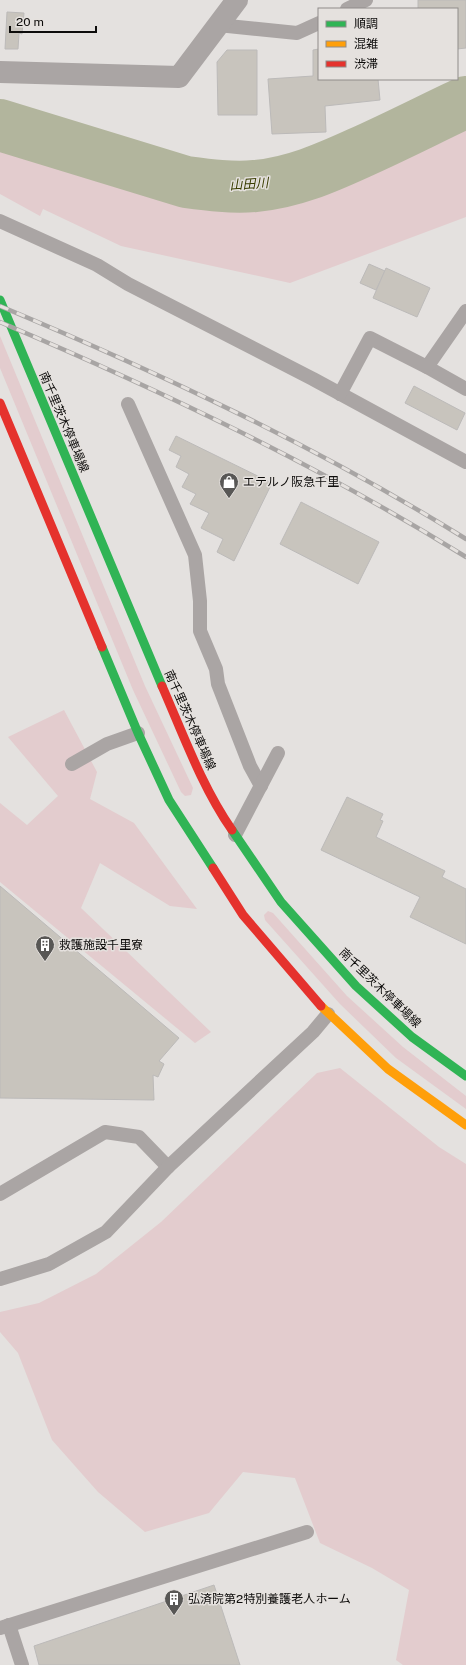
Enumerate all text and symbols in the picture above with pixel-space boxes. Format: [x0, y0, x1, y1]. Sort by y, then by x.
scale bar [10, 8, 96, 34]
legend [318, 8, 458, 80]
text: 20 m [16, 15, 44, 29]
text: 順調 [354, 17, 378, 31]
text: 混雑 [354, 37, 378, 51]
text: 渋滞 [354, 57, 378, 71]
water label: 山田川 [229, 175, 271, 193]
street label: 南千里茨木停車場線 [36, 370, 92, 474]
shop icon: エテルノ阪急千里 [218, 471, 240, 499]
place label: エテルノ阪急千里 [243, 475, 339, 489]
street label: 南千里茨木停車場線 [162, 668, 218, 772]
building icon: 救護施設千里寮 [34, 934, 56, 962]
place label: 救護施設千里寮 [59, 938, 143, 952]
street label: 南千里茨木停車場線 [336, 945, 424, 1031]
building icon: 弘済院第2特別養護老人ホーム [163, 1588, 185, 1616]
place label: 弘済院第2特別養護老人ホーム [188, 1592, 351, 1606]

